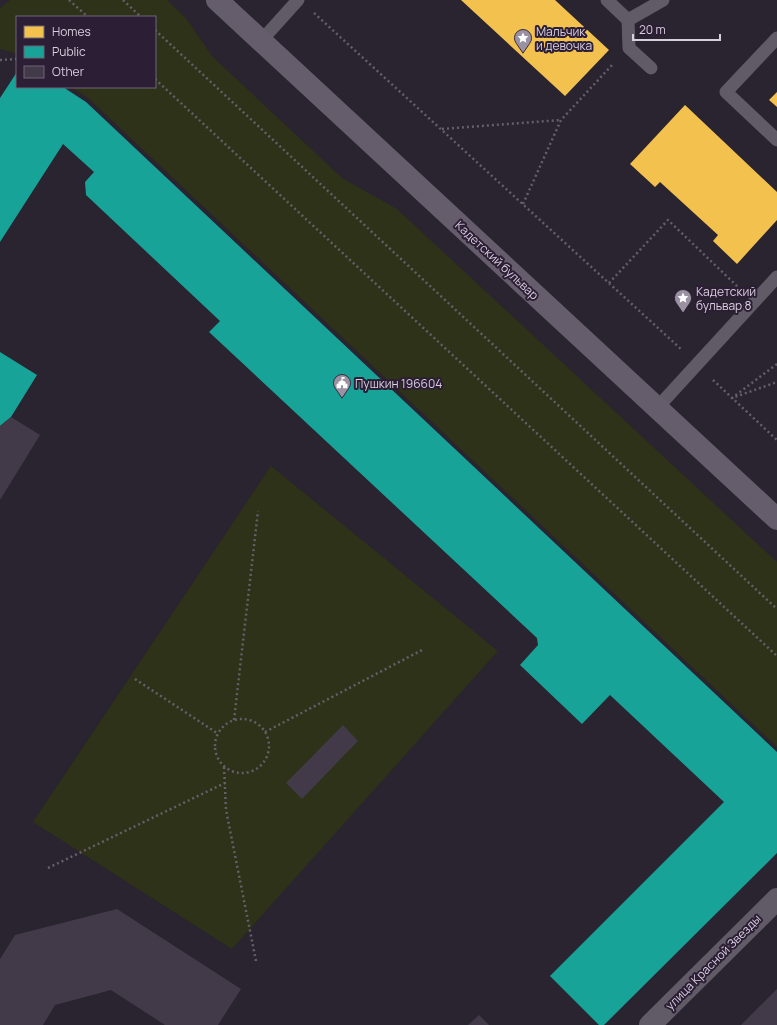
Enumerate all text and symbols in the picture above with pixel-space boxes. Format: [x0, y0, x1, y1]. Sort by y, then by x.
legend [16, 16, 156, 88]
scale bar [633, 16, 720, 42]
text: 20 m [639, 21, 666, 38]
text: Homes [52, 23, 91, 40]
place label: Мальчик и девочка [536, 23, 592, 54]
place icon: Мальчик и девочка [513, 28, 533, 53]
text: Public [52, 43, 86, 60]
text: Other [52, 63, 85, 80]
street label: Кадетский бульвар [451, 217, 543, 303]
place label: Кадетский бульвар 8 [696, 283, 756, 314]
place icon: Кадетский бульвар 8 [673, 288, 693, 313]
public building icon: Пушкин 196604 [332, 373, 352, 398]
place label: Пушкин 196604 [355, 375, 442, 392]
street label: улица Красной Звезды [661, 910, 765, 1014]

